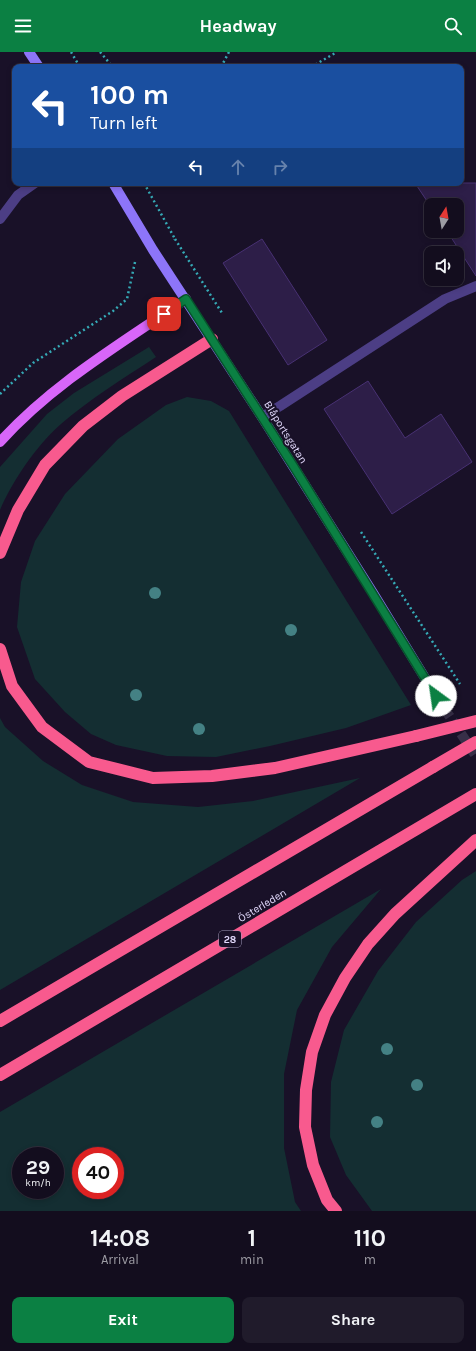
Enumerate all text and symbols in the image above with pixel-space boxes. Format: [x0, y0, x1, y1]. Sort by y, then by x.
icon: menu [12, 15, 34, 37]
text: Headway [199, 15, 277, 37]
icon: search [442, 15, 464, 37]
text: 100 m [90, 78, 169, 111]
icon: left [24, 80, 76, 132]
text: Turn left [90, 112, 158, 134]
icon: left [185, 156, 207, 178]
icon: ahead [227, 156, 249, 178]
icon: right [269, 156, 291, 178]
north arrow [424, 198, 464, 238]
map controls [424, 198, 464, 286]
button: sound [424, 246, 464, 286]
pin [147, 297, 181, 331]
icon: arrive [153, 303, 175, 325]
street label: Blåportsgatan [261, 399, 310, 466]
position arrow [415, 675, 457, 717]
street label: Österleden [235, 885, 289, 925]
road number: 28 [219, 931, 241, 947]
speed limit sign: 40 [72, 1147, 124, 1199]
text: 29 [26, 1156, 50, 1179]
text: km/h [25, 1177, 51, 1189]
text: 14:08 [90, 1224, 150, 1252]
text: 1 [248, 1224, 256, 1252]
text: 110 [354, 1224, 386, 1252]
text: Arrival [101, 1252, 139, 1267]
text: min [240, 1252, 264, 1267]
text: m [364, 1252, 376, 1267]
button: Exit [12, 1297, 234, 1343]
button: Share [242, 1297, 464, 1343]

